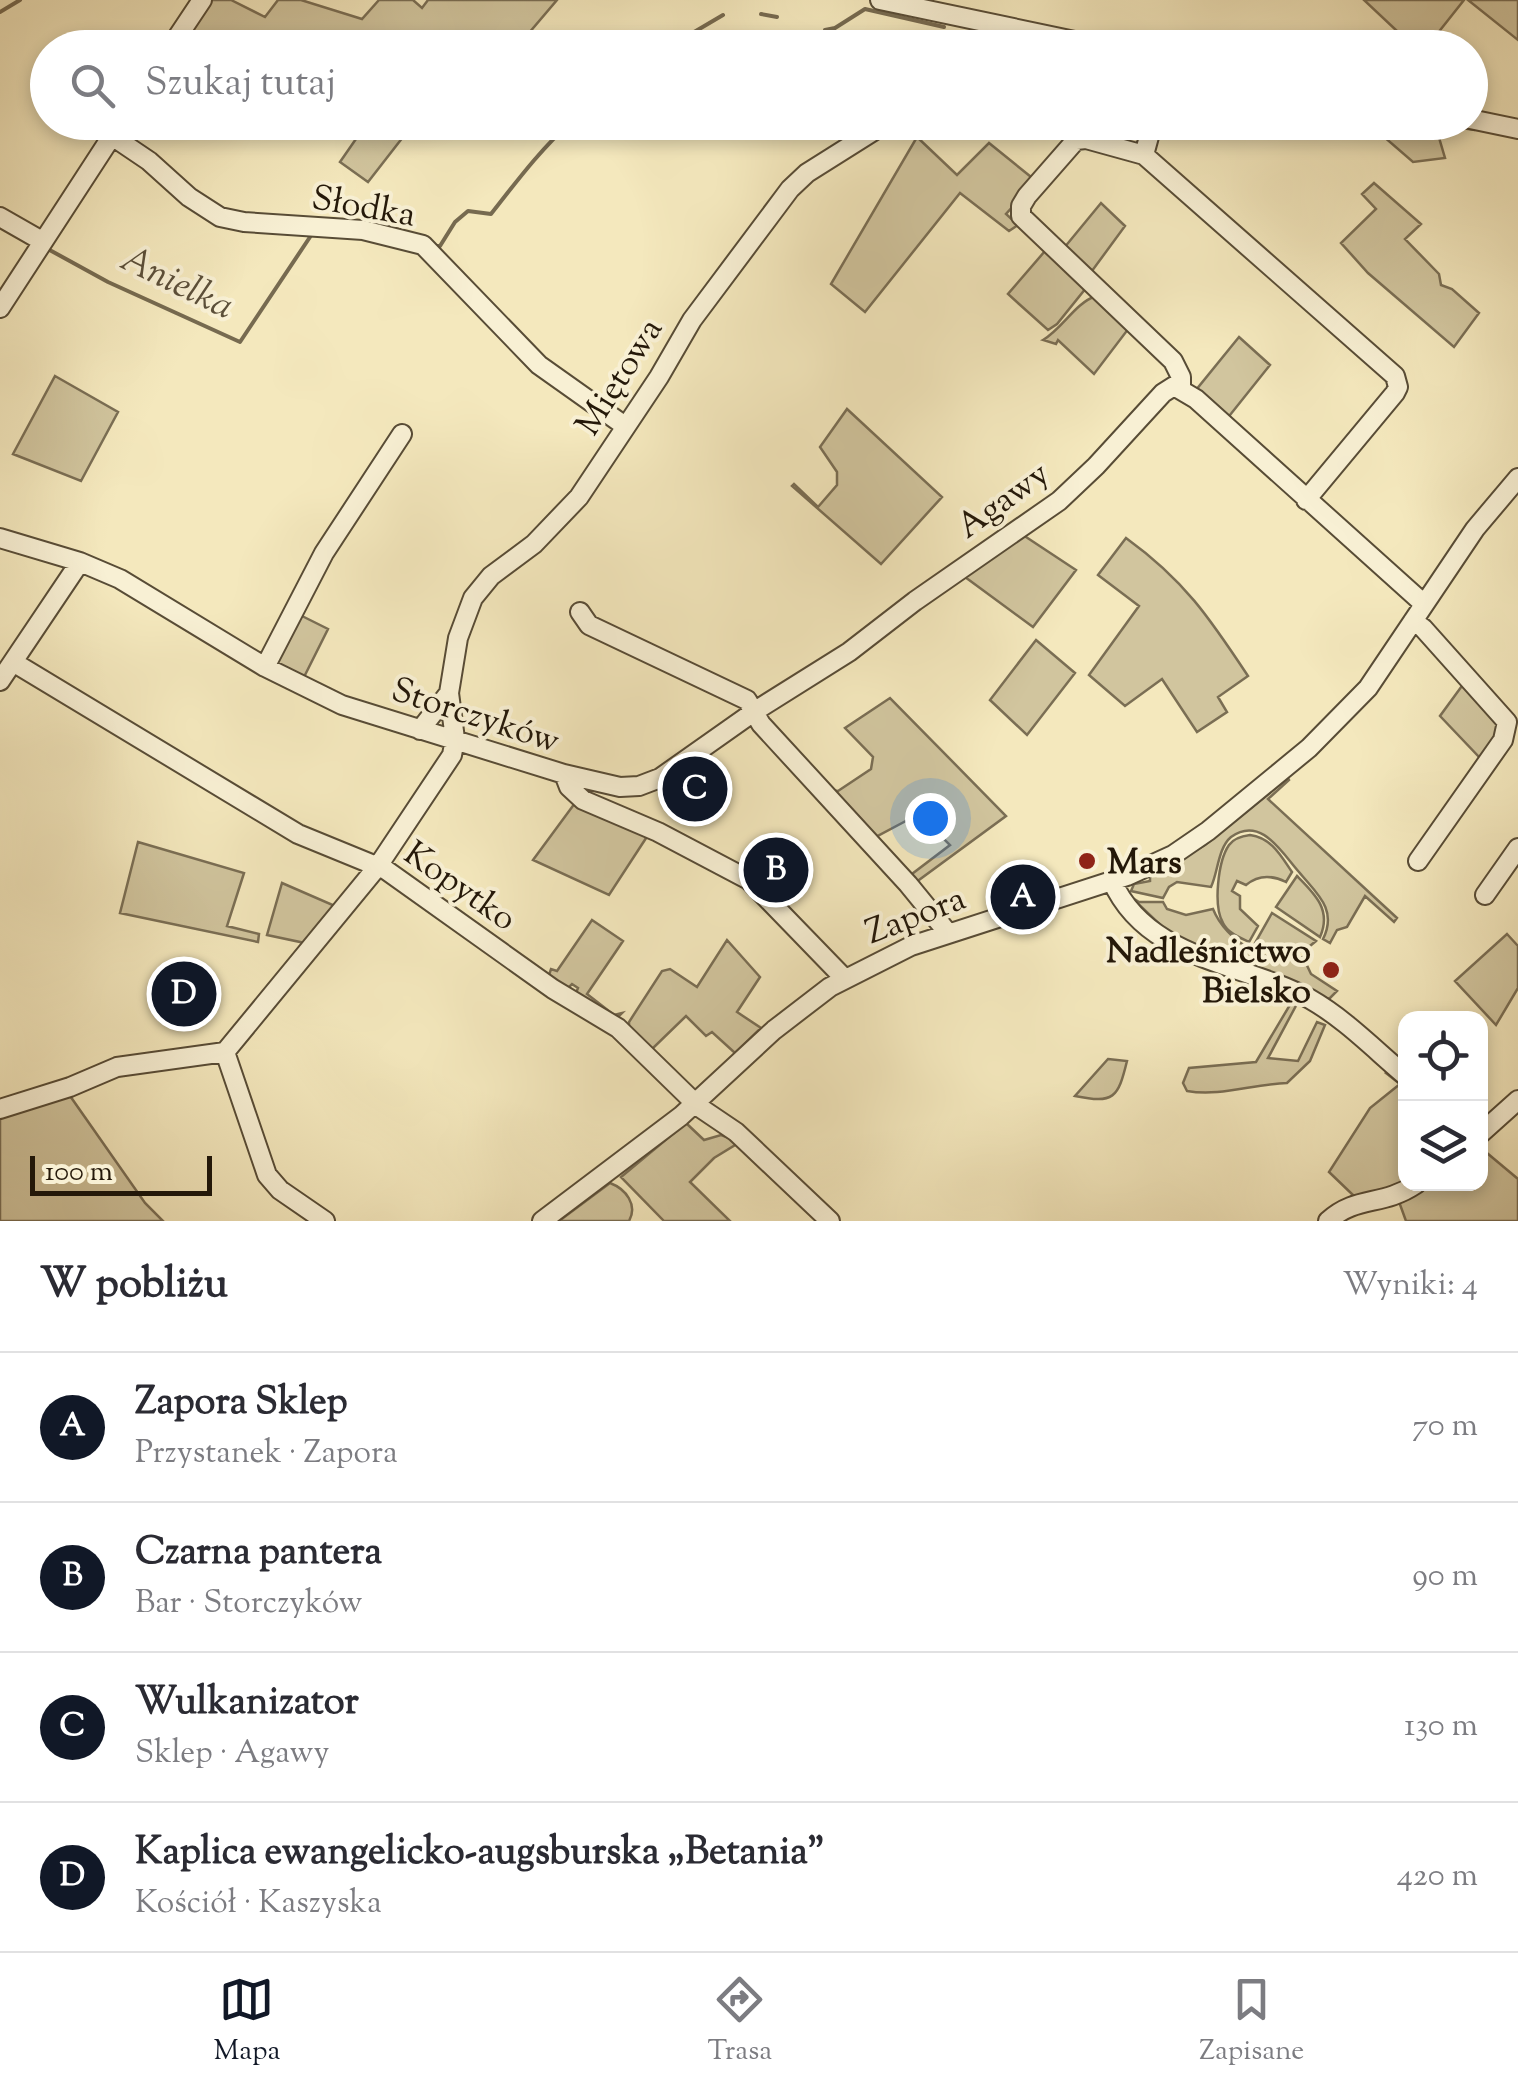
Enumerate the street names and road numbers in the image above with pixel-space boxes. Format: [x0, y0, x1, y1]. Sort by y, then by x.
street label: Słodka [307, 174, 419, 243]
street label: Miętowa [565, 309, 677, 447]
street label: Agawy [947, 451, 1061, 553]
street label: Storczyków [384, 666, 566, 768]
street label: Kopytko [392, 830, 526, 945]
street label: Zapora [859, 875, 974, 960]

